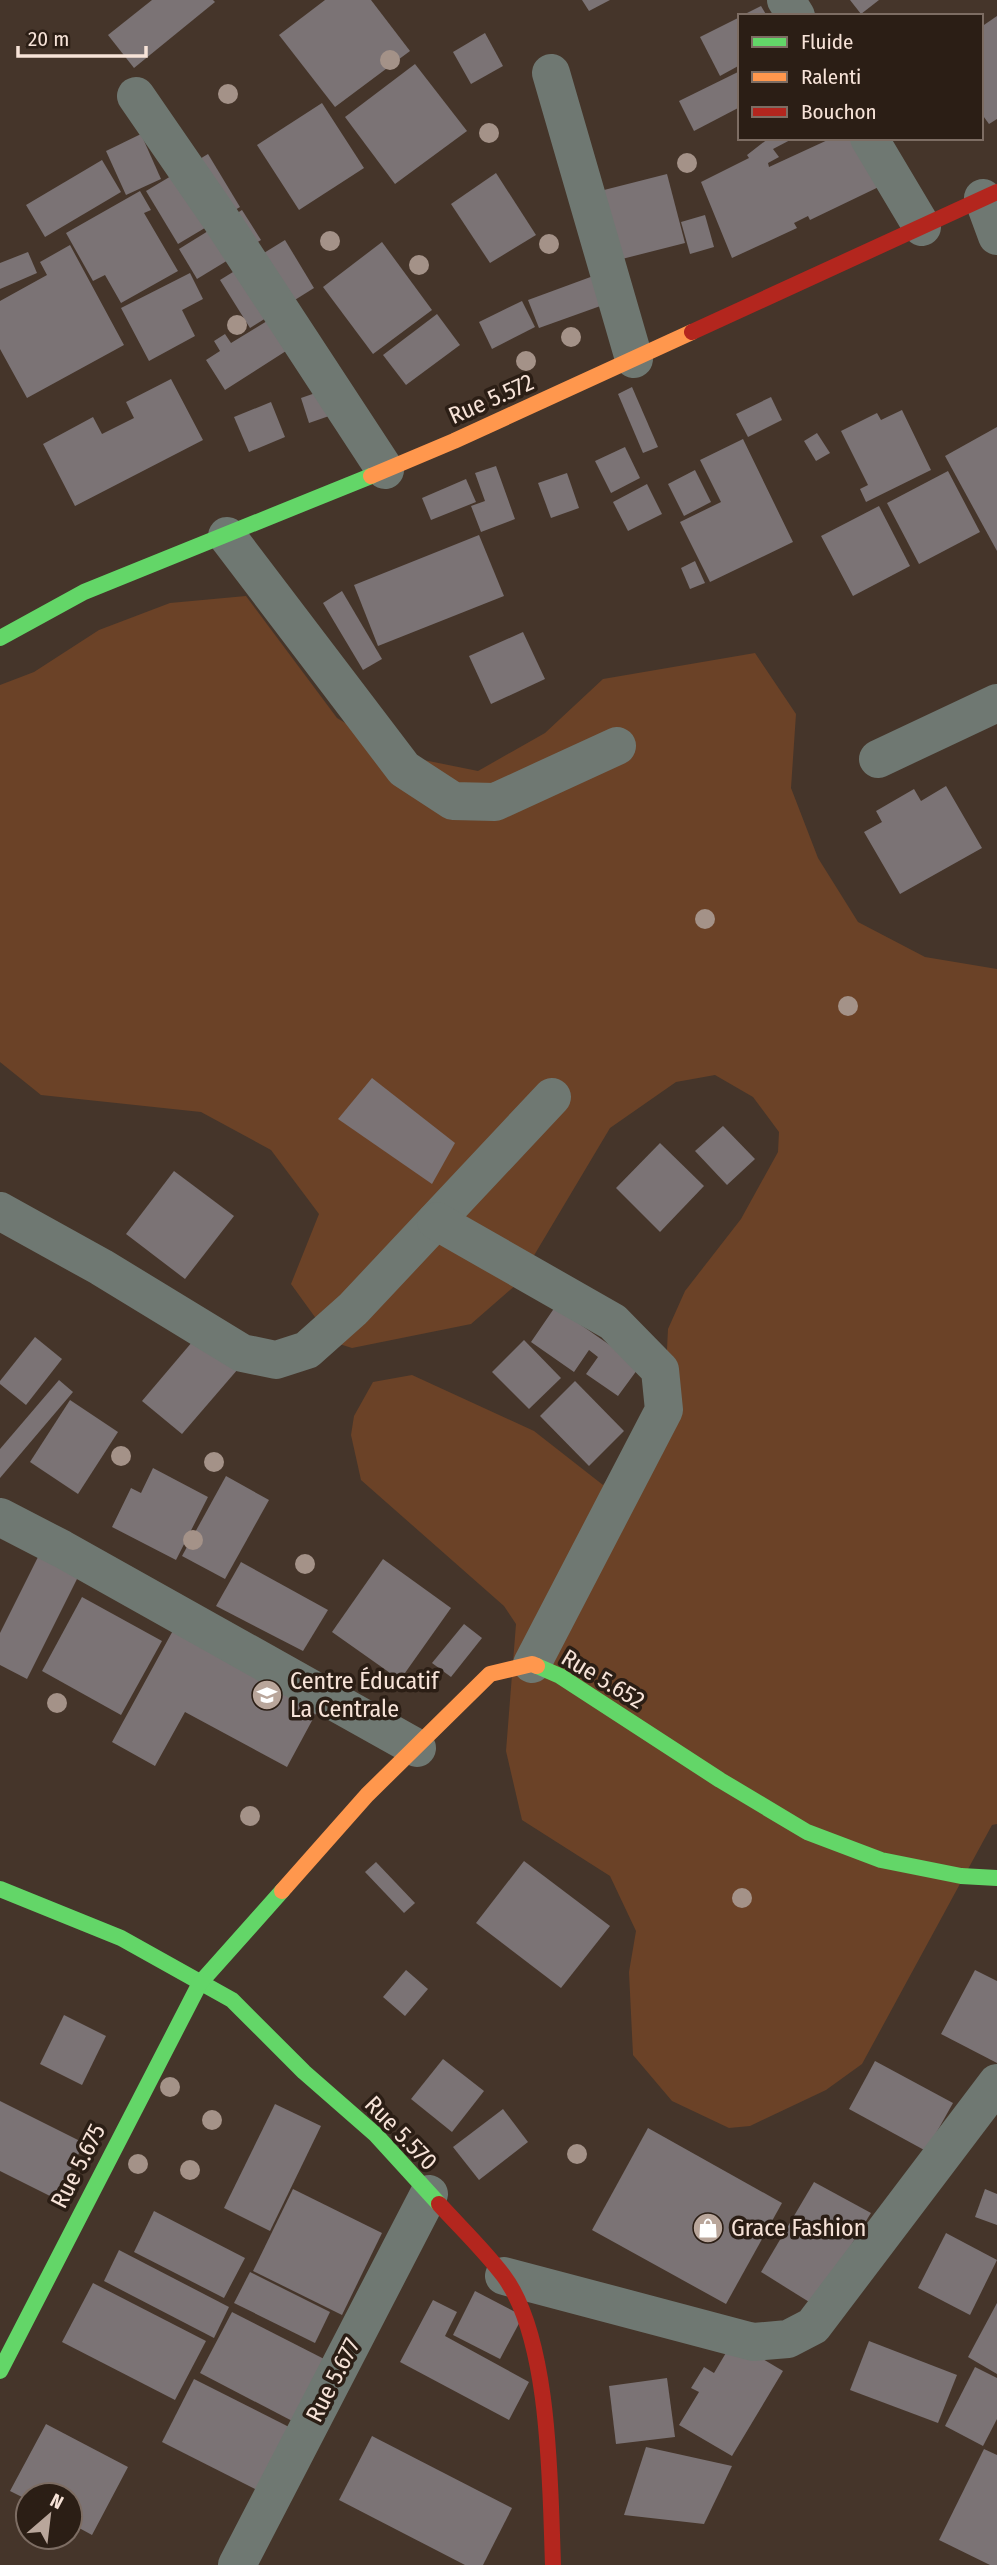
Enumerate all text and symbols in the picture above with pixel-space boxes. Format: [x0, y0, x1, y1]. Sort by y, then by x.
scale bar [18, 14, 145, 58]
legend [738, 14, 983, 140]
text: 20 m [28, 26, 69, 52]
text: Fluide [801, 29, 853, 55]
text: Ralenti [801, 64, 861, 90]
text: Bouchon [801, 99, 877, 125]
street label: Rue 5.572 [444, 368, 538, 430]
street label: Rue 5.652 [556, 1643, 650, 1715]
place label: Centre Éducatif La Centrale [290, 1666, 440, 1723]
school or university icon: Centre Éducatif La Centrale [250, 1678, 284, 1712]
street label: Rue 5.570 [359, 2090, 443, 2176]
street label: Rue 5.675 [45, 2119, 111, 2213]
shop icon: Grace Fashion [691, 2211, 725, 2245]
place label: Grace Fashion [731, 2214, 866, 2242]
street label: Rue 5.677 [300, 2333, 366, 2426]
north arrow [14, 2481, 84, 2551]
text: N [46, 2489, 67, 2514]

